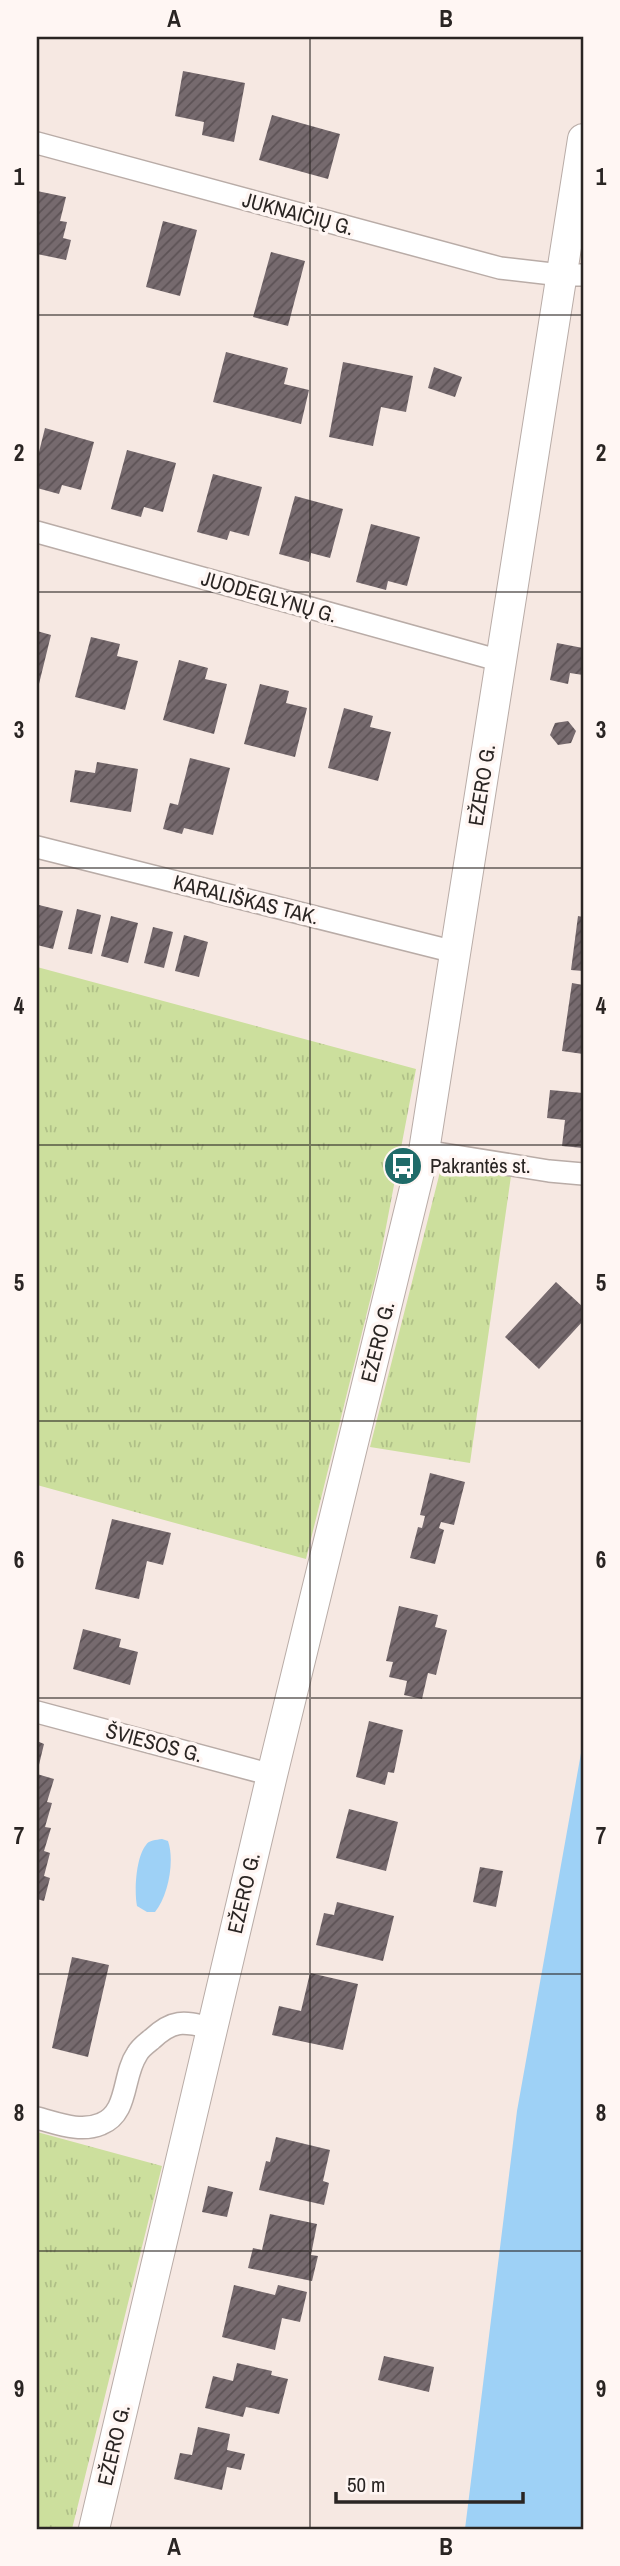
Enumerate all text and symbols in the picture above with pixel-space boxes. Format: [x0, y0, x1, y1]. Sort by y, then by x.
text: A [167, 3, 181, 34]
text: B [439, 3, 453, 34]
text: 1 [14, 161, 25, 192]
text: 1 [596, 161, 607, 192]
street label: JUKNAIČIŲ G. [239, 185, 357, 242]
text: 2 [14, 437, 24, 468]
text: 2 [596, 437, 606, 468]
street label: JUODEGLYNŲ G. [198, 563, 340, 630]
text: 3 [14, 714, 24, 745]
text: 3 [596, 714, 606, 745]
street label: EŽERO G. [461, 742, 502, 828]
street label: KARALIŠKAS TAK. [170, 867, 322, 932]
text: 4 [14, 990, 25, 1021]
text: 4 [596, 990, 607, 1021]
bus stop icon: Pakrantės st. [382, 1145, 424, 1187]
place label: Pakrantės st. [430, 1151, 531, 1180]
text: 5 [14, 1267, 24, 1298]
text: 5 [596, 1267, 606, 1298]
street label: EŽERO G. [353, 1298, 402, 1385]
text: 6 [14, 1544, 24, 1575]
text: 6 [596, 1544, 606, 1575]
street label: ŠVIESOS G. [103, 1716, 206, 1769]
text: 7 [14, 1820, 24, 1851]
text: 7 [596, 1820, 606, 1851]
street label: EŽERO G. [220, 1850, 267, 1936]
text: 8 [14, 2097, 24, 2128]
text: 8 [596, 2097, 606, 2128]
text: 9 [14, 2373, 24, 2404]
text: 9 [596, 2373, 606, 2404]
street label: EŽERO G. [90, 2402, 137, 2488]
scale bar [336, 2461, 524, 2505]
text: 50 m [347, 2470, 385, 2499]
text: A [167, 2531, 181, 2562]
text: B [439, 2531, 453, 2562]

